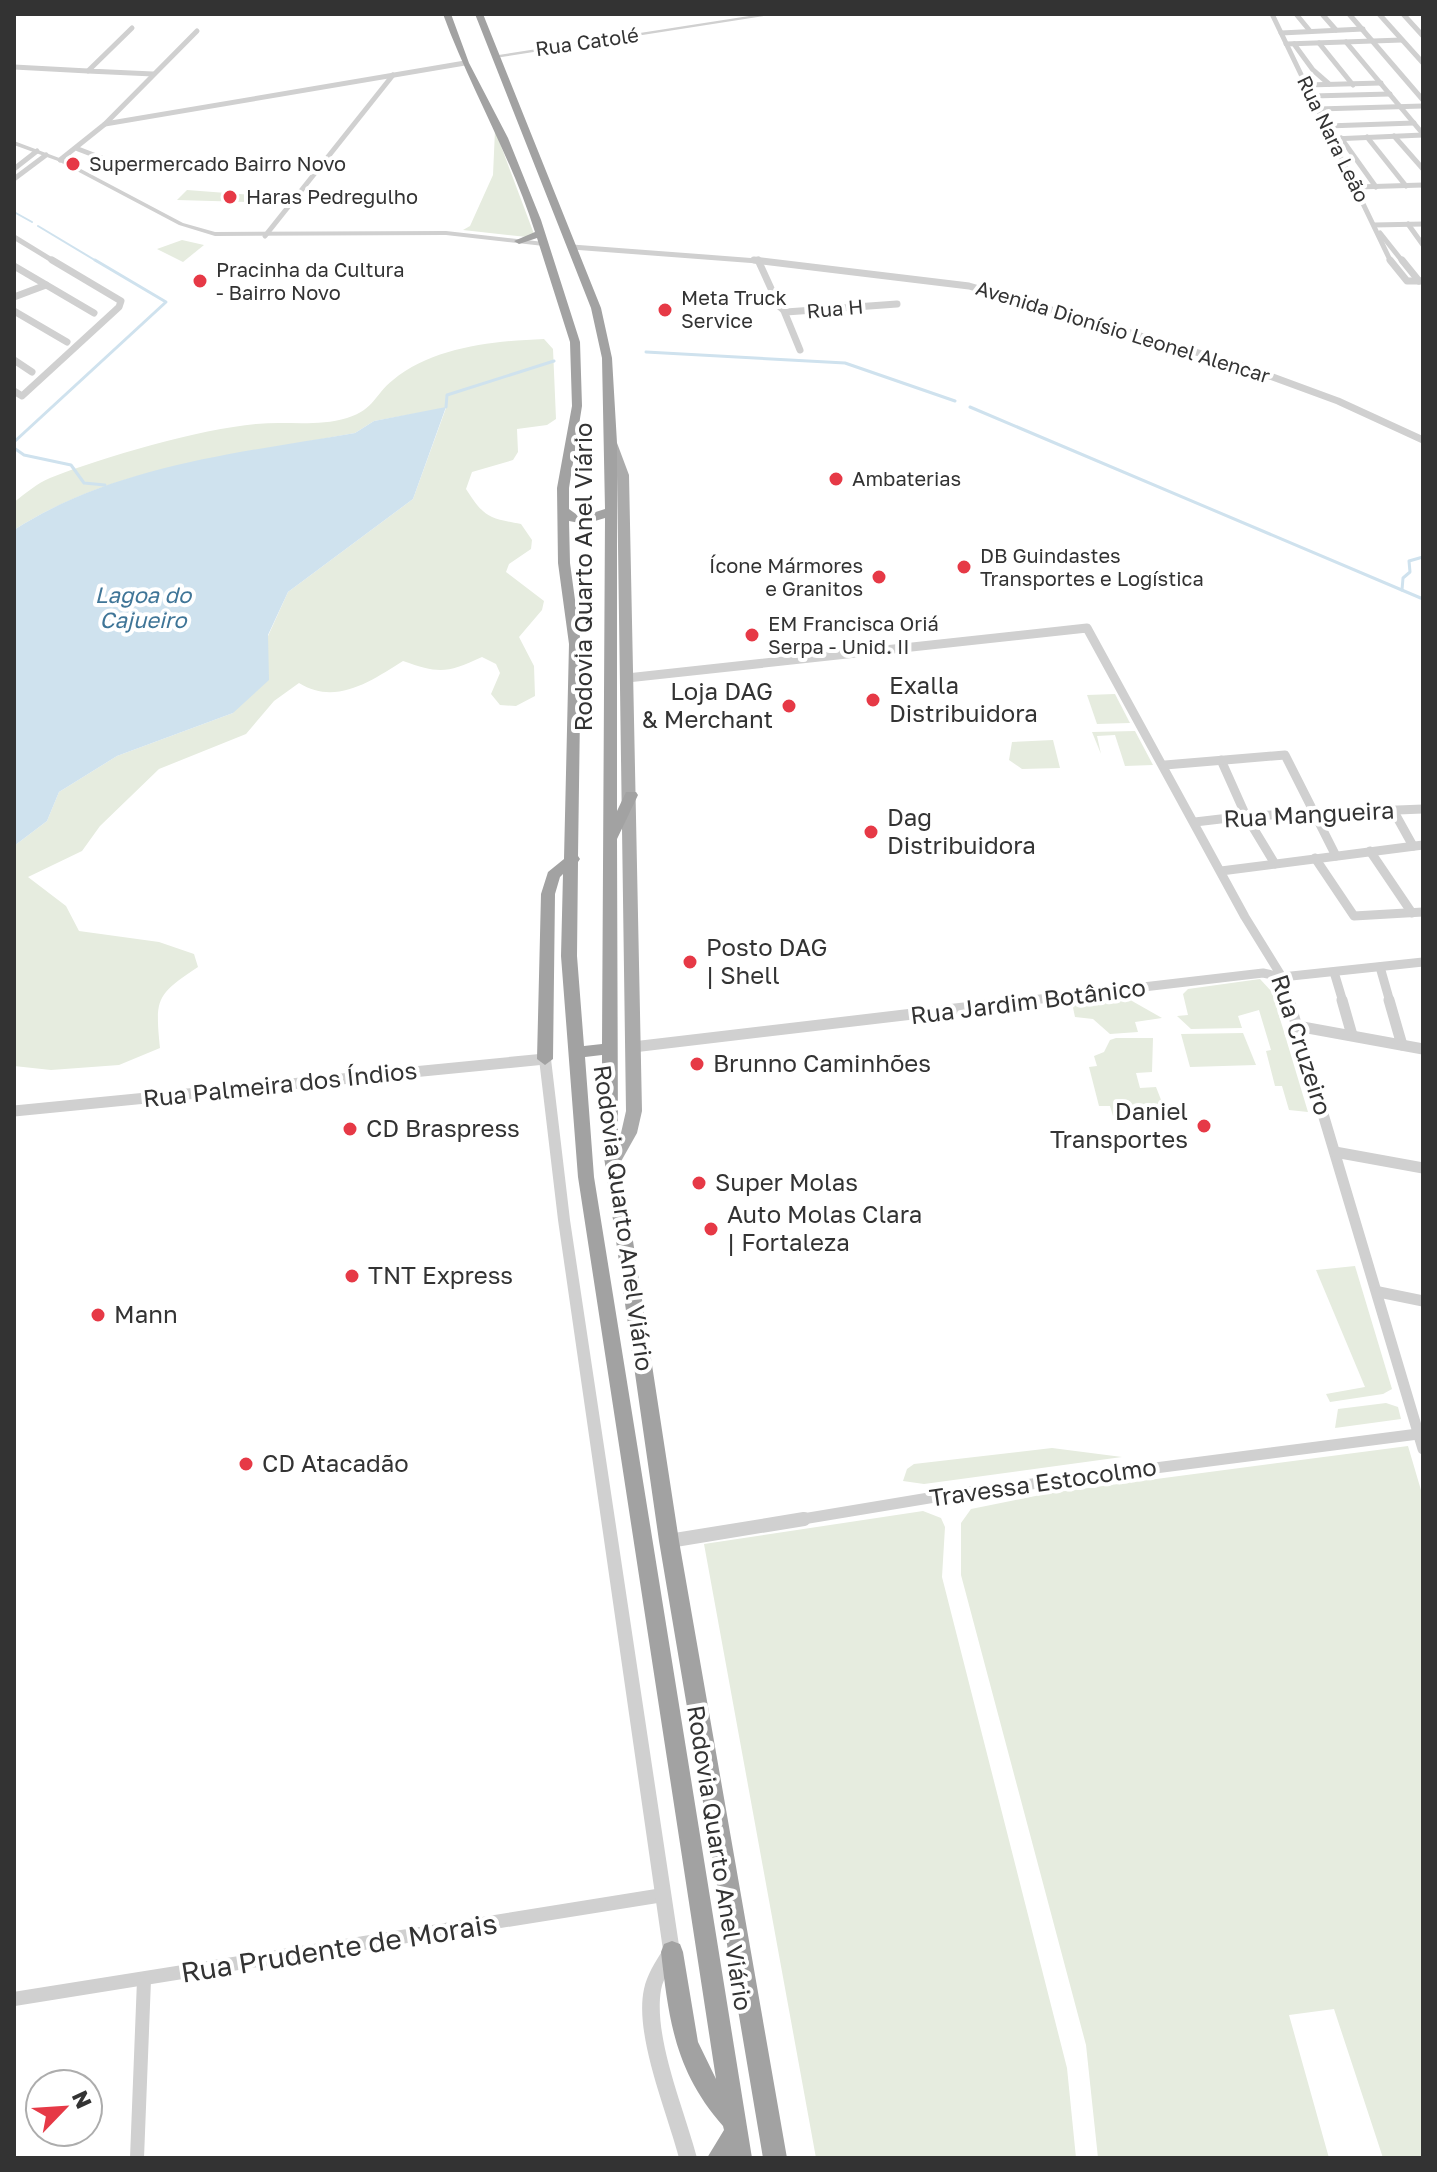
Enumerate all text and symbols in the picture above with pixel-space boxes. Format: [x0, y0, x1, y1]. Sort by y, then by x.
street label: Rua Catolé [534, 22, 640, 60]
street label: Rua Nara Leão [1293, 71, 1375, 206]
place label: Supermercado Bairro Novo [89, 151, 346, 175]
marker: Supermercado Bairro Novo [64, 155, 82, 173]
place label: Haras Pedregulho [246, 184, 418, 208]
marker: Haras Pedregulho [221, 188, 239, 206]
place label: Pracinha da Cultura - Bairro Novo [216, 257, 404, 304]
marker: Pracinha da Cultura - Bairro Novo [191, 272, 209, 290]
street label: Avenida Dionísio Leonel Alencar [973, 275, 1273, 387]
place label: Meta Truck Service [681, 285, 787, 332]
street label: Rua H [806, 294, 864, 322]
marker: Meta Truck Service [656, 301, 674, 319]
street label: Rodovia Quarto Anel Viário [568, 423, 597, 731]
place label: Ambaterias [852, 466, 961, 490]
marker: Ambaterias [827, 470, 845, 488]
place label: DB Guindastes Transportes e Logística [980, 543, 1204, 590]
place label: Ícone Mármores e Granitos [709, 553, 863, 600]
marker: DB Guindastes Transportes e Logística [955, 558, 973, 576]
marker: Ícone Mármores e Granitos [870, 568, 888, 586]
water label: Lagoa do Cajueiro [95, 581, 193, 633]
place label: EM Francisca Oriá Serpa - Unid. II [768, 611, 939, 658]
marker: EM Francisca Oriá Serpa - Unid. II [743, 626, 761, 644]
place label: Exalla Distribuidora [889, 670, 1038, 727]
place label: Loja DAG & Merchant [642, 676, 773, 733]
marker: Exalla Distribuidora [864, 691, 882, 709]
marker: Loja DAG & Merchant [780, 697, 798, 715]
street label: Rua Mangueira [1223, 795, 1395, 832]
place label: Dag Distribuidora [887, 802, 1036, 859]
marker: Dag Distribuidora [862, 823, 880, 841]
place label: Posto DAG | Shell [706, 932, 827, 989]
marker: Posto DAG | Shell [681, 953, 699, 971]
street label: Rua Cruzeiro [1266, 971, 1339, 1119]
street label: Rua Jardim Botânico [909, 972, 1147, 1029]
place label: Brunno Caminhões [713, 1048, 931, 1077]
street label: Rua Palmeira dos Índios [141, 1055, 418, 1112]
marker: Brunno Caminhões [688, 1055, 706, 1073]
street label: Rodovia Quarto Anel Viário [589, 1063, 660, 1373]
place label: Daniel Transportes [1050, 1096, 1188, 1153]
place label: CD Braspress [366, 1113, 520, 1142]
marker: Daniel Transportes [1195, 1117, 1213, 1135]
marker: CD Braspress [341, 1120, 359, 1138]
place label: Super Molas [715, 1167, 858, 1196]
marker: Super Molas [690, 1174, 708, 1192]
place label: Auto Molas Clara | Fortaleza [727, 1199, 922, 1256]
marker: Auto Molas Clara | Fortaleza [702, 1220, 720, 1238]
place label: TNT Express [368, 1260, 513, 1289]
marker: TNT Express [343, 1267, 361, 1285]
place label: Mann [114, 1299, 178, 1328]
marker: Mann [89, 1306, 107, 1324]
place label: CD Atacadão [262, 1448, 409, 1477]
street label: Travessa Estocolmo [927, 1451, 1158, 1512]
marker: CD Atacadão [237, 1455, 255, 1473]
street label: Rodovia Quarto Anel Viário [682, 1703, 759, 2013]
street label: Rua Prudente de Morais [179, 1906, 499, 1989]
north arrow [24, 2068, 104, 2148]
text: N [67, 2086, 98, 2113]

